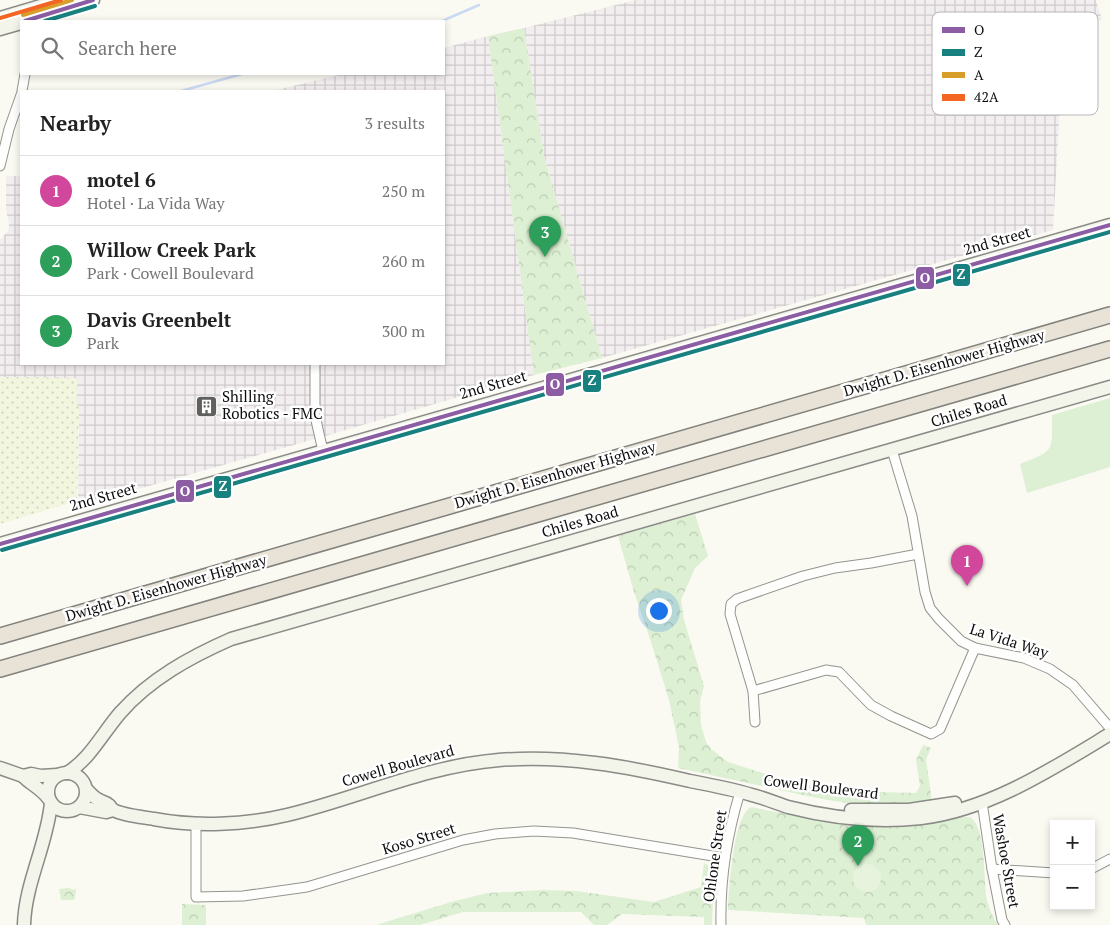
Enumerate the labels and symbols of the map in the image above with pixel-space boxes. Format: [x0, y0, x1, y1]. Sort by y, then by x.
legend [932, 12, 1098, 115]
text: O [974, 20, 984, 39]
text: Z [974, 42, 983, 61]
text: A [974, 65, 984, 84]
text: 42A [974, 87, 999, 106]
pin: 3 [529, 216, 561, 257]
street label: 2nd Street [961, 221, 1033, 259]
line badge: Z [952, 263, 971, 287]
text: Z [957, 264, 966, 283]
line badge: O [915, 266, 935, 290]
text: O [920, 268, 930, 287]
street label: Dwight D. Eisenhower Highway [841, 324, 1047, 400]
street label: 2nd Street [457, 365, 529, 403]
line badge: Z [582, 369, 602, 393]
text: Z [588, 370, 597, 389]
line badge: O [545, 372, 565, 397]
text: O [550, 374, 560, 393]
place label: Shilling Robotics - FMC [222, 386, 323, 423]
street label: Chiles Road [928, 389, 1009, 431]
building icon: Shilling Robotics - FMC [194, 394, 218, 418]
street label: Dwight D. Eisenhower Highway [452, 436, 658, 512]
line badge: Z [213, 475, 232, 499]
text: Z [219, 476, 228, 495]
street label: 2nd Street [67, 477, 139, 515]
line badge: O [175, 479, 195, 503]
text: O [180, 481, 190, 500]
street label: Chiles Road [539, 501, 620, 541]
pin: 1 [951, 545, 983, 586]
street label: Dwight D. Eisenhower Highway [63, 549, 269, 625]
your location [646, 598, 672, 624]
street label: La Vida Way [967, 618, 1052, 662]
street label: Cowell Boulevard [339, 739, 456, 791]
street label: Cowell Boulevard [763, 769, 880, 803]
street label: Ohlone Street [698, 808, 730, 903]
street label: Washoe Street [989, 812, 1025, 910]
street label: Koso Street [380, 817, 458, 859]
pin: 2 [842, 825, 874, 866]

